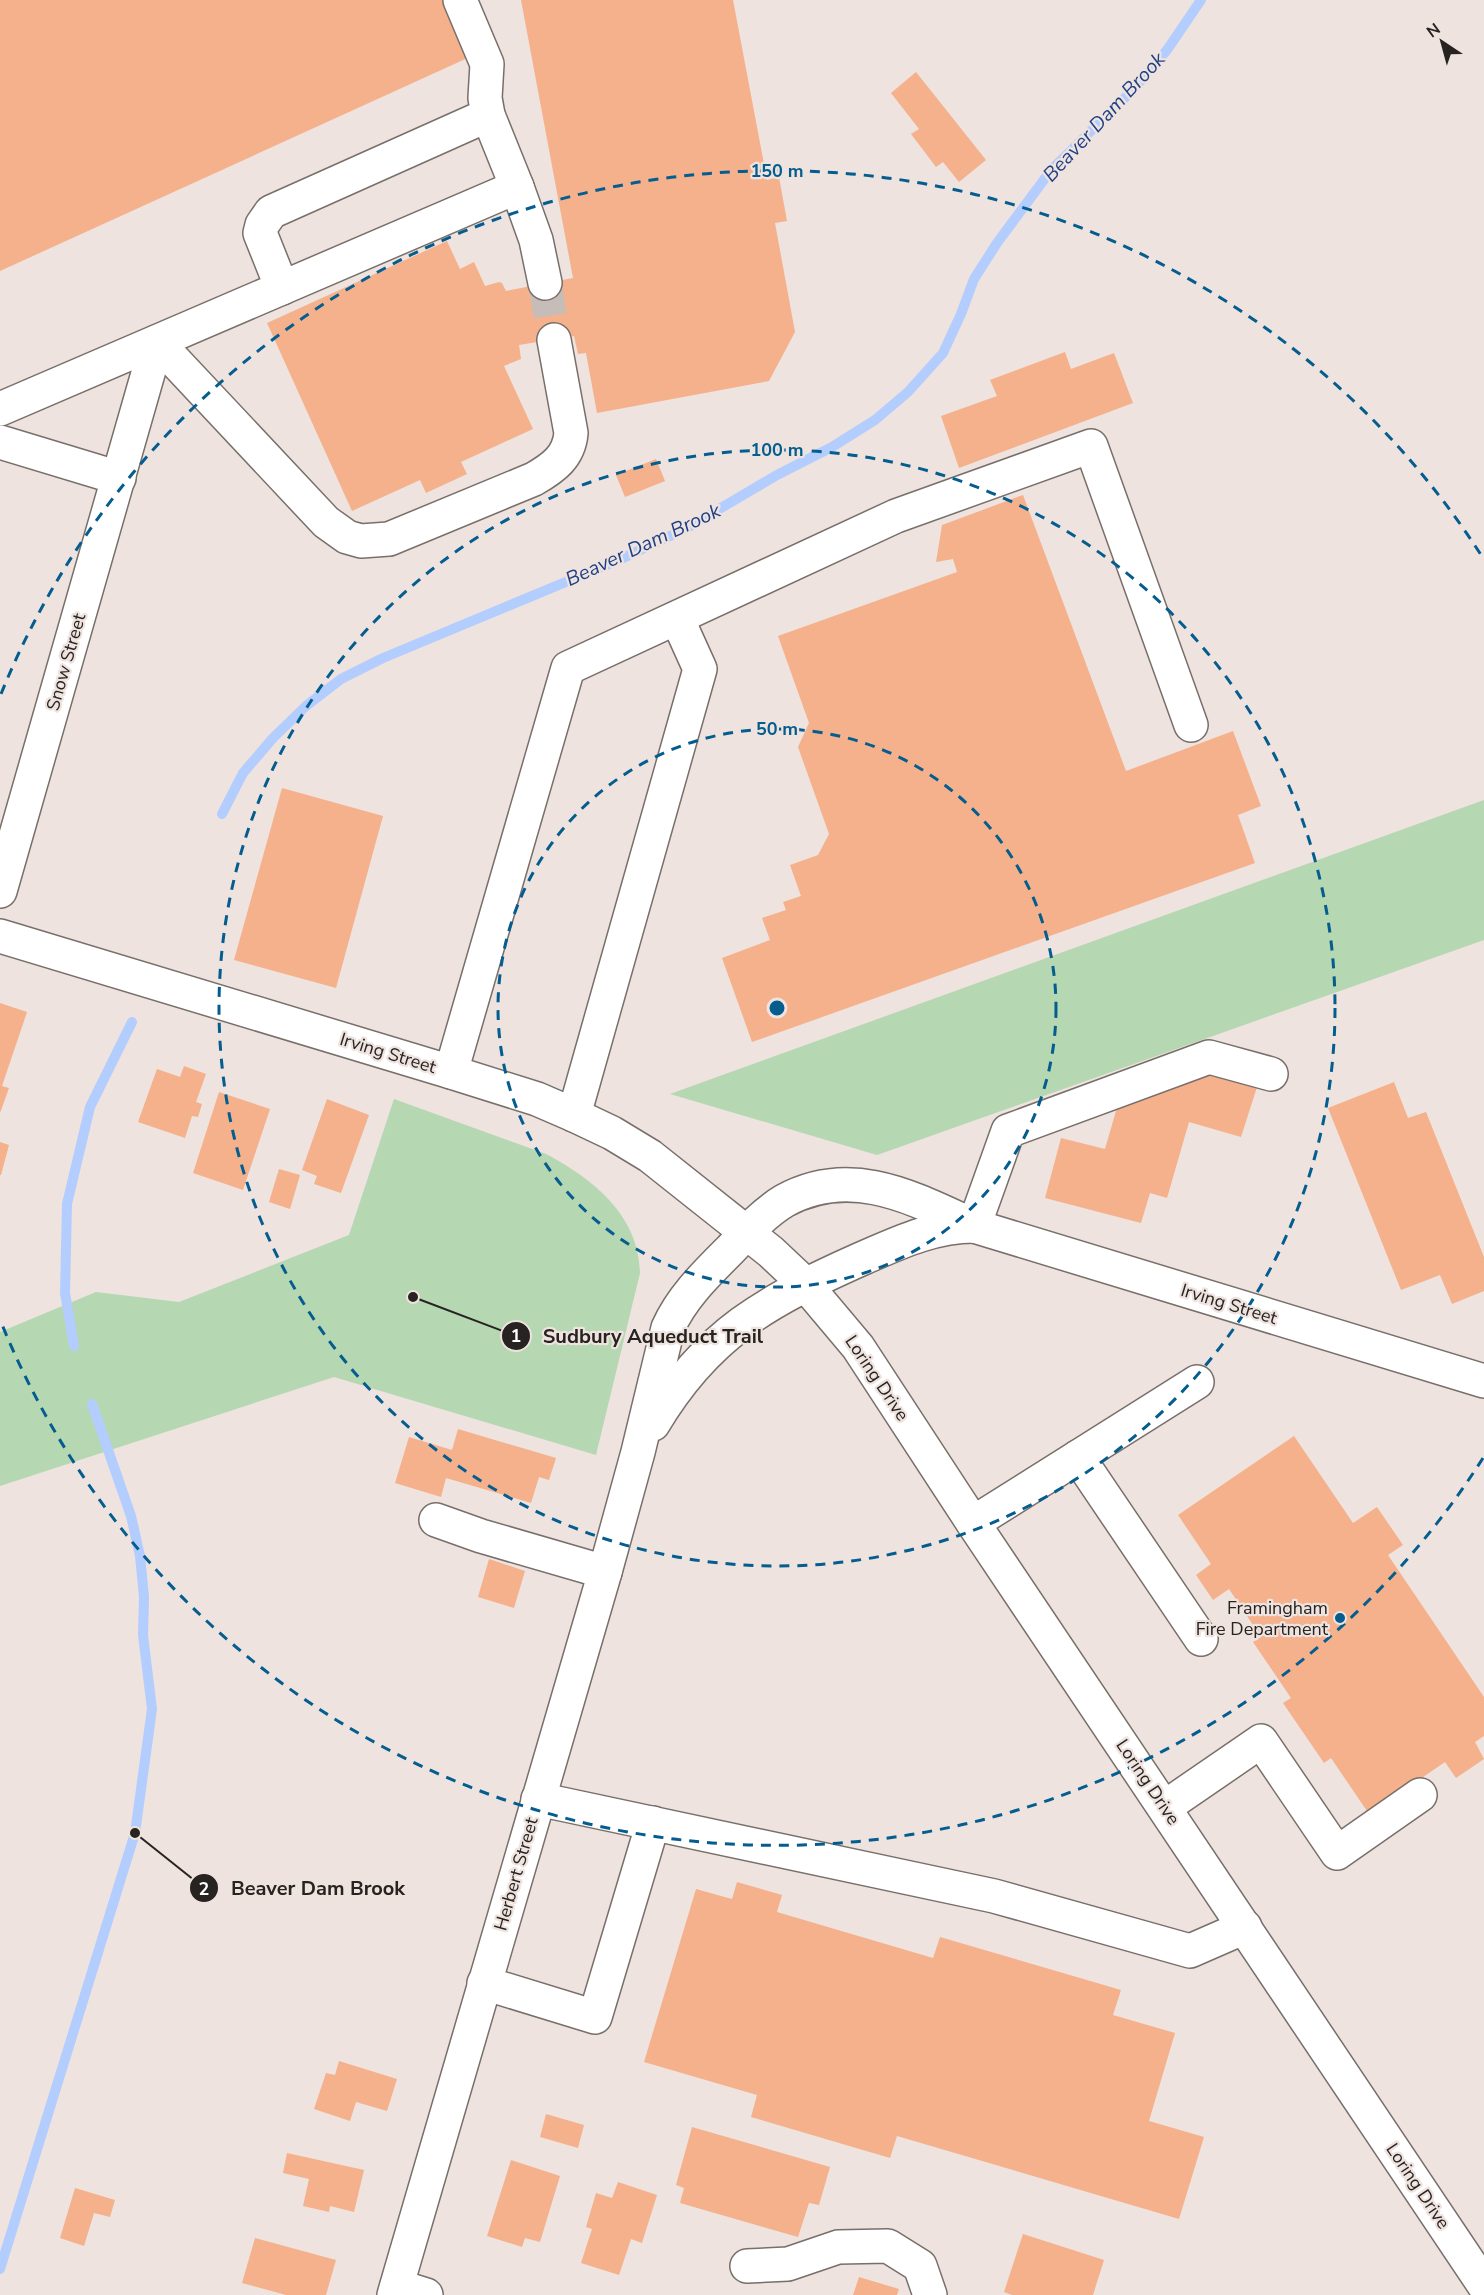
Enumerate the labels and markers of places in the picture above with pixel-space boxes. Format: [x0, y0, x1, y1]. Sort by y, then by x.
centre of rings [767, 998, 787, 1018]
callout: Sudbury Aqueduct Trail [501, 1317, 776, 1355]
place label: Framingham Fire Department [1196, 1596, 1329, 1641]
marker: Framingham Fire Department [1333, 1611, 1347, 1625]
callout: Beaver Dam Brook [189, 1869, 418, 1907]

